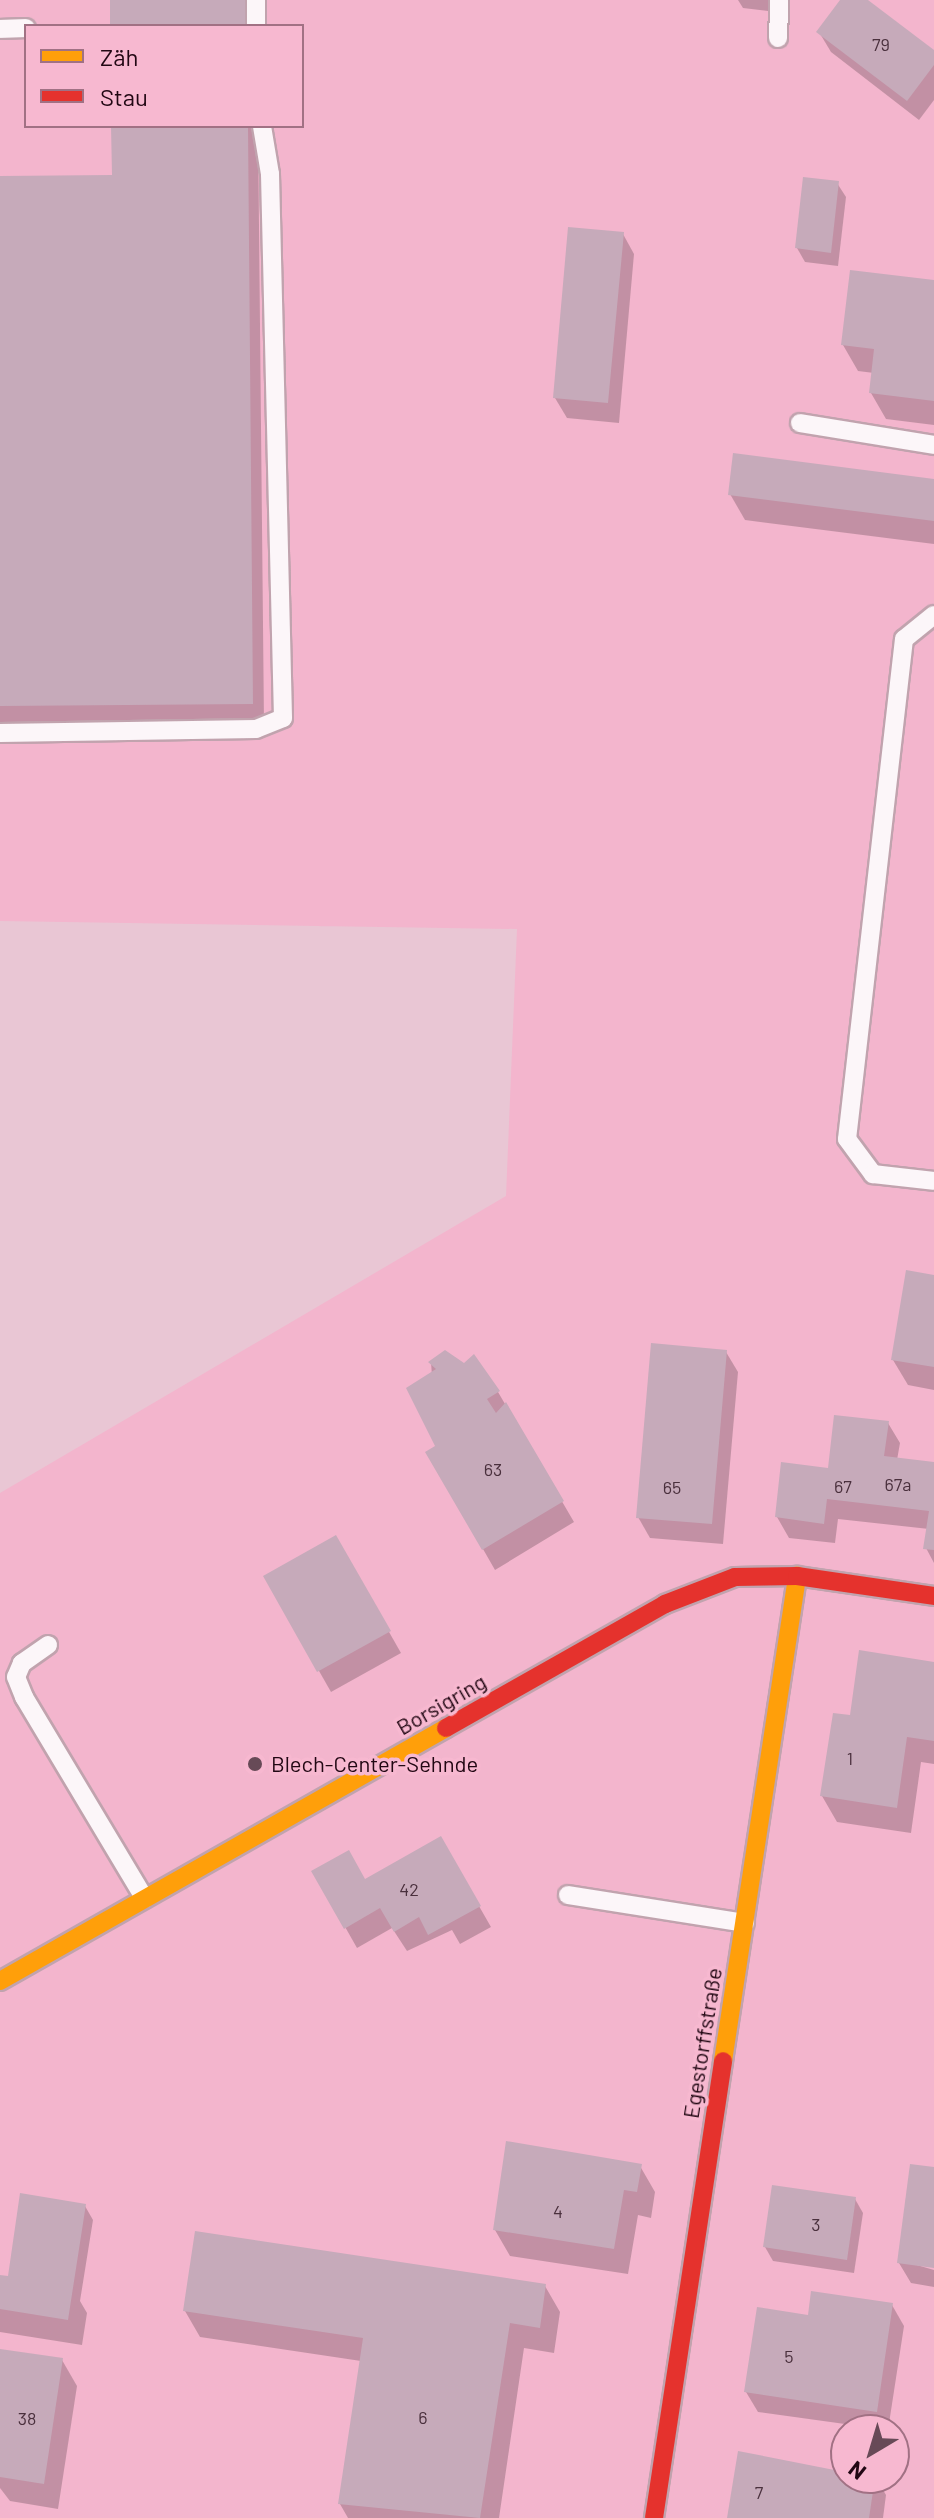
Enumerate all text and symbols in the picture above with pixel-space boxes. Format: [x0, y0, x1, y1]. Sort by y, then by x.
legend [24, 24, 304, 128]
house number: 79 [872, 33, 890, 55]
text: Zäh [100, 42, 138, 71]
text: Stau [100, 82, 148, 111]
house number: 63 [484, 1458, 502, 1480]
house number: 67a [885, 1473, 911, 1495]
house number: 67 [834, 1475, 852, 1497]
house number: 65 [663, 1476, 681, 1498]
street label: Borsigring [392, 1668, 490, 1740]
house number: 1 [847, 1747, 853, 1769]
place label: Blech-Center-Sehnde [271, 1751, 478, 1777]
marker: Blech-Center-Sehnde [246, 1755, 264, 1773]
house number: 42 [399, 1878, 419, 1900]
street label: Egestorffstraße [677, 1966, 727, 2120]
house number: 4 [553, 2200, 563, 2222]
house number: 3 [811, 2213, 821, 2235]
house number: 5 [784, 2345, 794, 2367]
house number: 6 [418, 2406, 428, 2428]
house number: 38 [18, 2407, 36, 2429]
north arrow [830, 2414, 910, 2494]
text: N [843, 2457, 870, 2486]
house number: 7 [755, 2481, 763, 2503]

